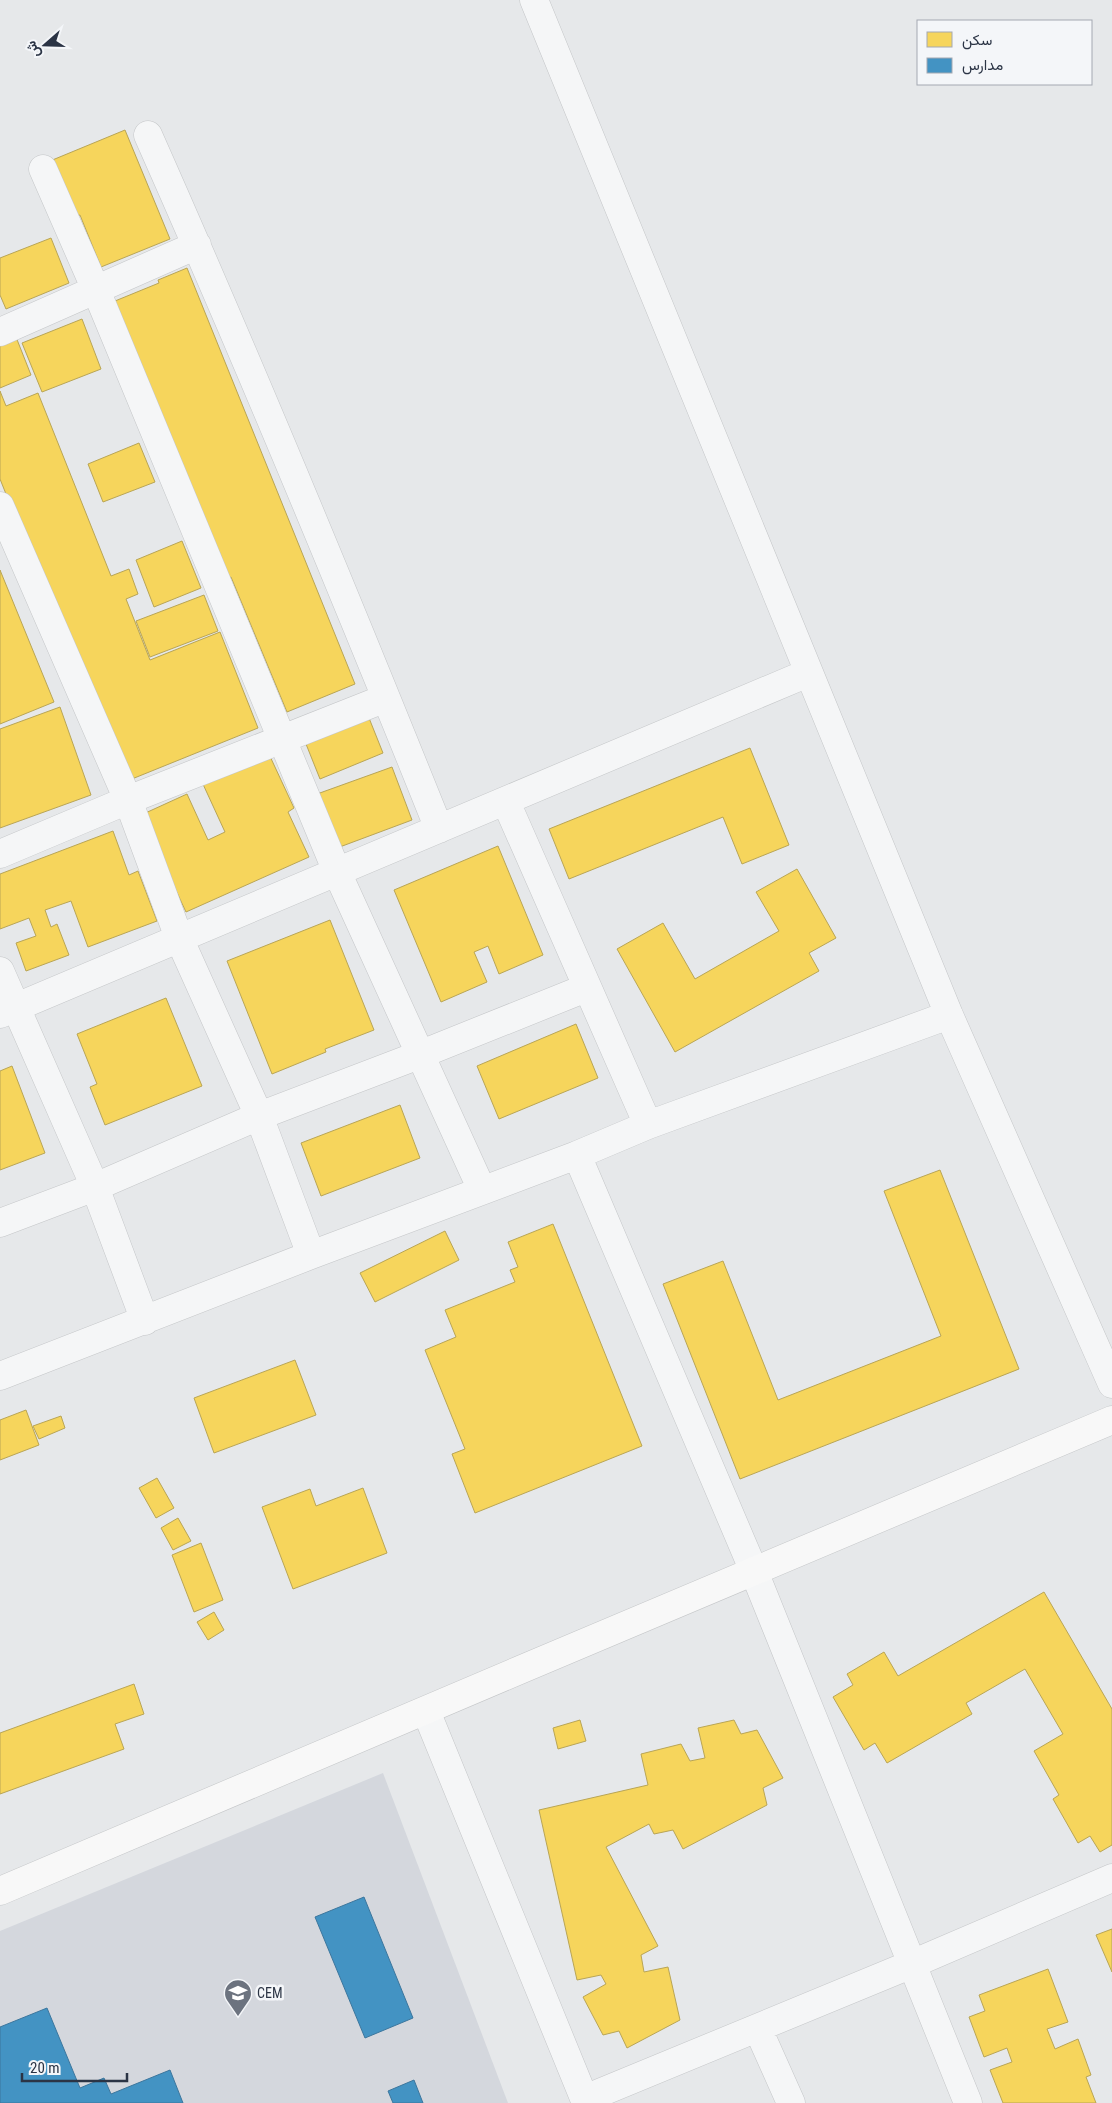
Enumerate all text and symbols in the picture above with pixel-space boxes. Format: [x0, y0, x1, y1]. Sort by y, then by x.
north arrow [20, 20, 70, 70]
legend [917, 20, 1092, 85]
text: سكن [962, 31, 992, 50]
text: ش [22, 38, 44, 60]
text: مدارس [962, 56, 1003, 75]
school or university icon: CEM [223, 1978, 253, 2017]
place label: CEM [257, 1985, 282, 2001]
scale bar [22, 2050, 128, 2082]
text: 20 m [30, 2059, 60, 2077]

